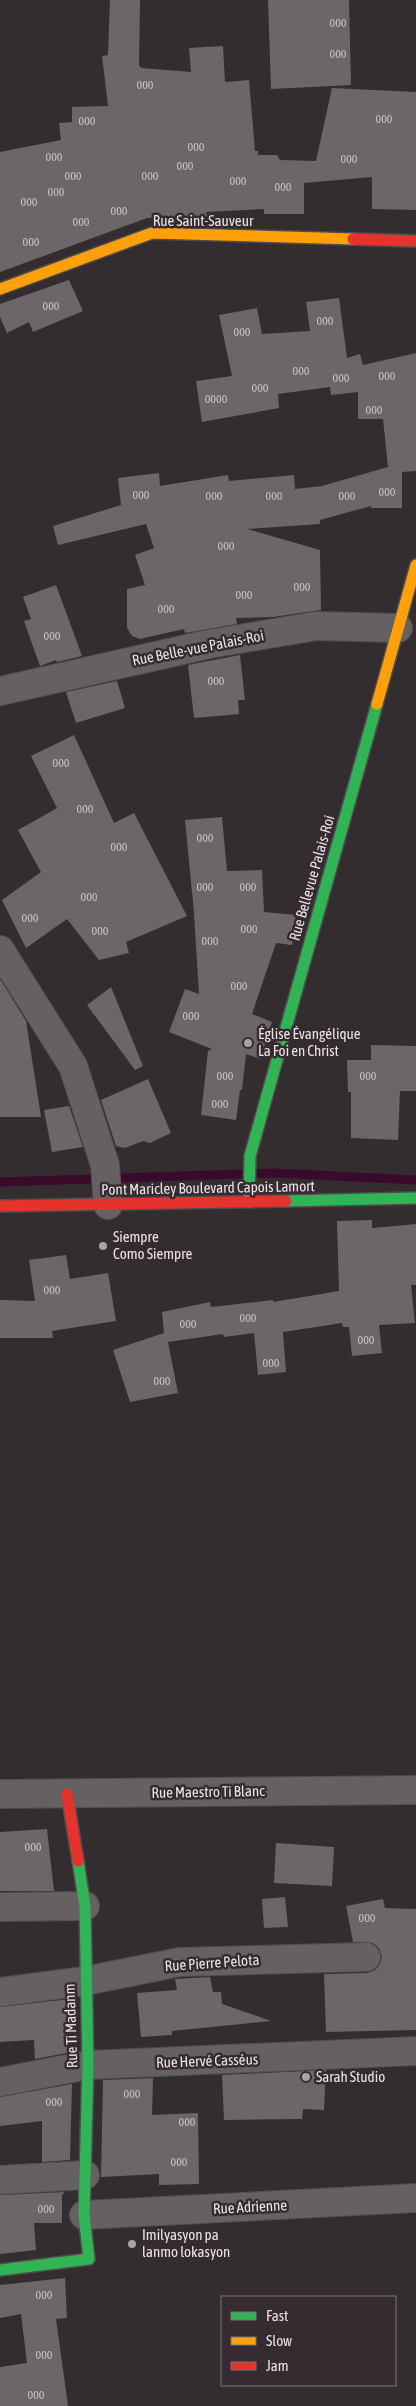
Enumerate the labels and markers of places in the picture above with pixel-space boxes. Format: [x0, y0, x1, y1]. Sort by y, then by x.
place label: Église Évangélique La Foi en Christ [258, 1025, 361, 1059]
marker: Église Évangélique La Foi en Christ [242, 1037, 254, 1049]
place label: Siempre Como Siempre [113, 1228, 193, 1262]
marker: Siempre Como Siempre [97, 1240, 109, 1252]
place label: Sarah Studio [316, 2068, 385, 2085]
marker: Sarah Studio [300, 2071, 312, 2083]
place label: Imilyasyon pa lanmo lokasyon [142, 2226, 230, 2260]
marker: Imilyasyon pa lanmo lokasyon [126, 2238, 138, 2250]

